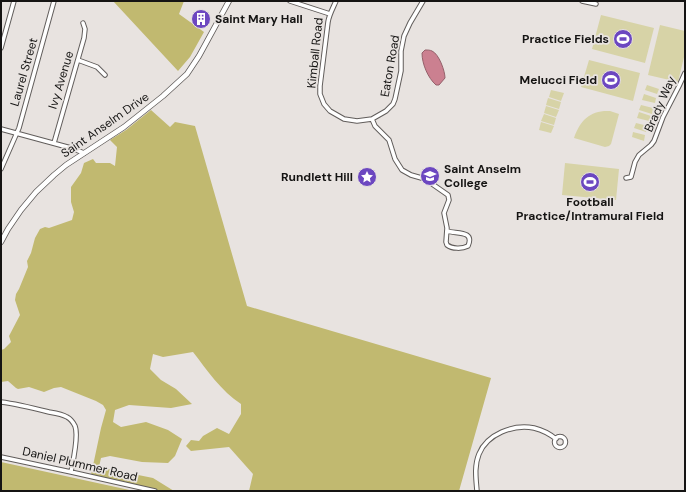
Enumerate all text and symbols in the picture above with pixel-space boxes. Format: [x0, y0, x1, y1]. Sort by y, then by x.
building icon: Saint Mary Hall [190, 8, 212, 30]
place label: Saint Mary Hall [215, 11, 303, 27]
street label: Kimball Road [303, 17, 327, 89]
sports icon: Practice Fields [612, 28, 634, 50]
place label: Practice Fields [522, 31, 609, 47]
street label: Eaton Road [377, 34, 403, 98]
street label: Laurel Street [7, 36, 42, 108]
street label: Ivy Avenue [45, 49, 77, 111]
sports icon: Melucci Field [600, 69, 622, 91]
place label: Melucci Field [520, 72, 597, 88]
street label: Brady Way [641, 73, 680, 134]
street label: Saint Anselm Drive [58, 89, 152, 161]
place label: Saint Anselm College [444, 161, 521, 191]
school or university icon: Saint Anselm College [419, 165, 441, 187]
place icon: Rundlett Hill [356, 166, 378, 188]
place label: Rundlett Hill [281, 169, 353, 185]
sports icon: Football Practice/Intramural Field [579, 171, 601, 193]
place label: Football Practice/Intramural Field [516, 194, 664, 224]
street label: Daniel Plummer Road [21, 443, 139, 485]

